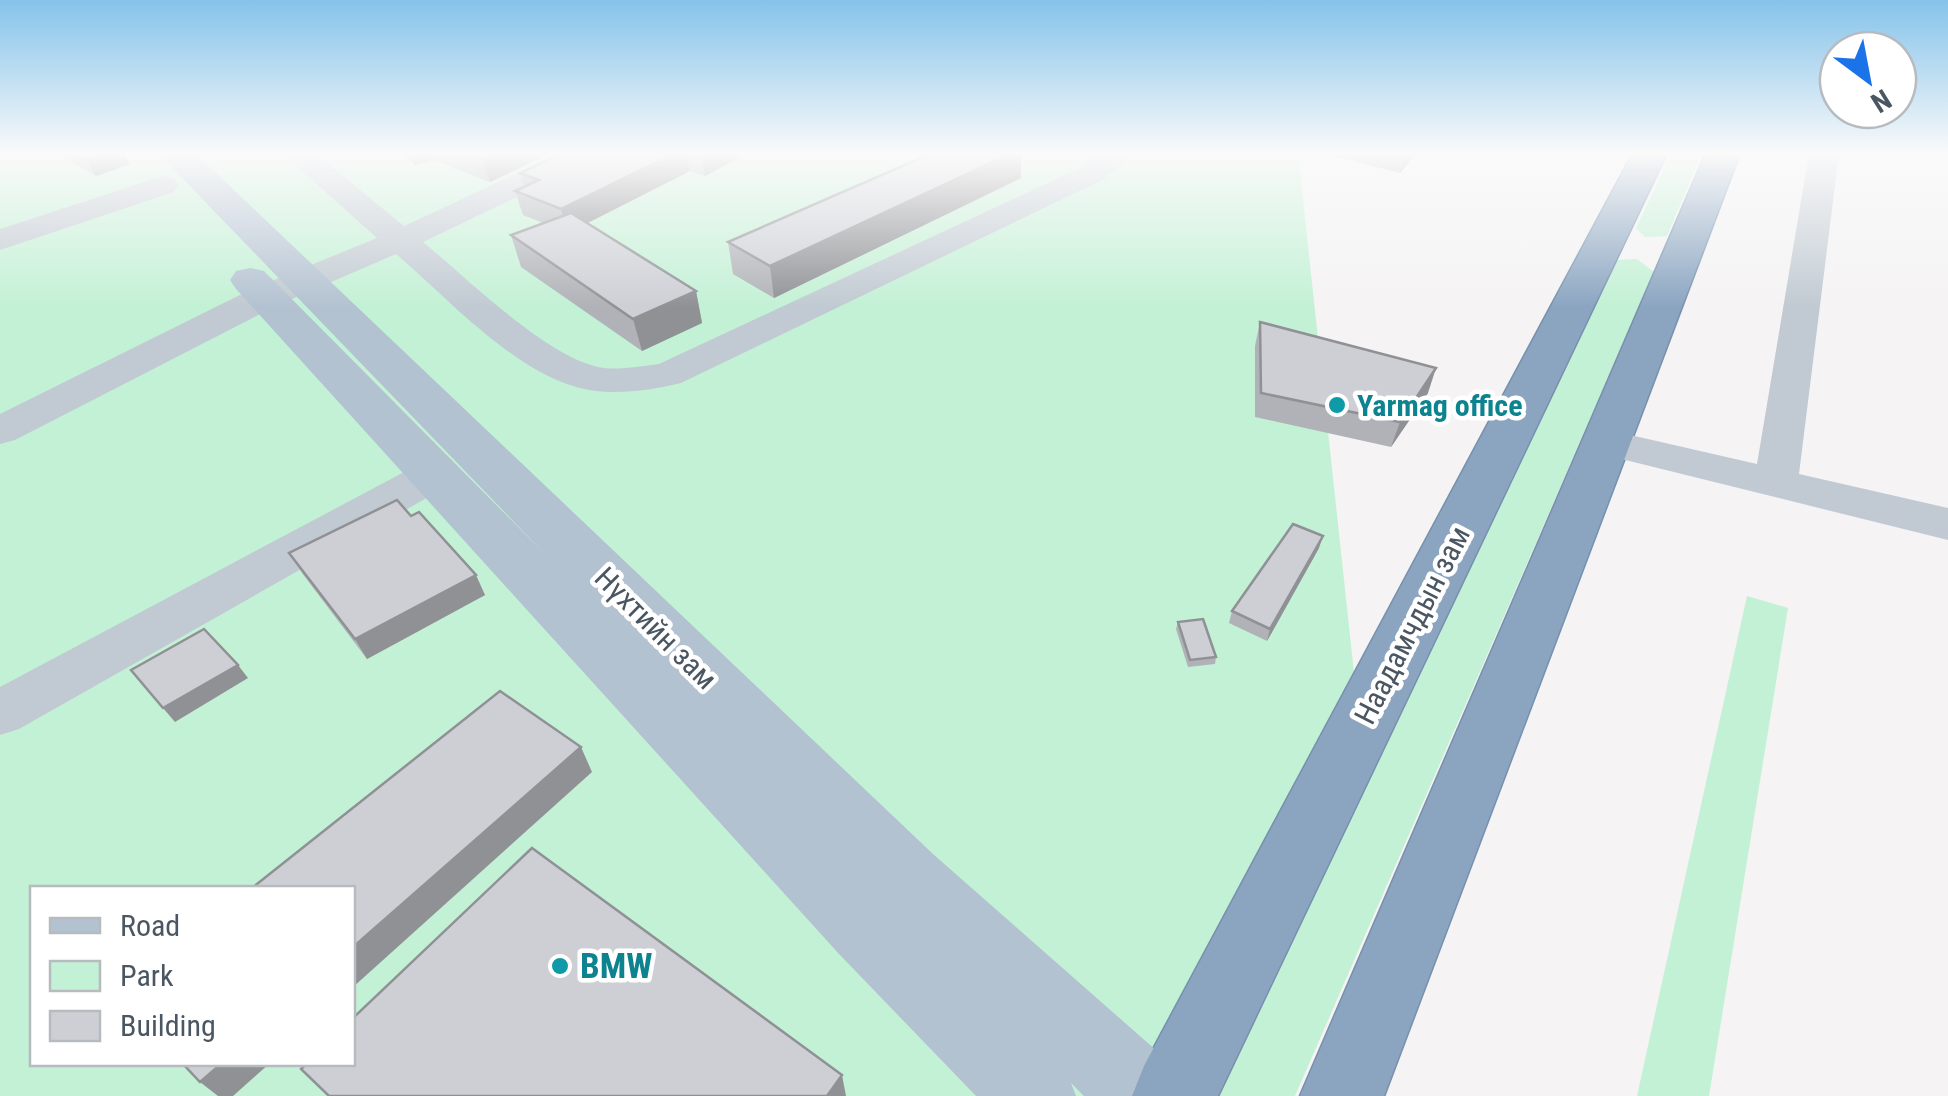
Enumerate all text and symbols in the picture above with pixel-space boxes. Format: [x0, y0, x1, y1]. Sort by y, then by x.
north arrow [1818, 30, 1918, 130]
text: N [1865, 82, 1897, 119]
place label: Yarmag office [1357, 388, 1523, 423]
marker: Yarmag office [1326, 394, 1348, 416]
street label: Наадамчдын зам [1347, 520, 1477, 730]
street label: Нүхтийн зам [588, 560, 724, 696]
legend [30, 886, 355, 1066]
text: Road [120, 908, 180, 943]
place label: BMW [580, 946, 652, 987]
marker: BMW [549, 955, 571, 977]
text: Park [120, 958, 174, 993]
text: Building [120, 1008, 216, 1043]

